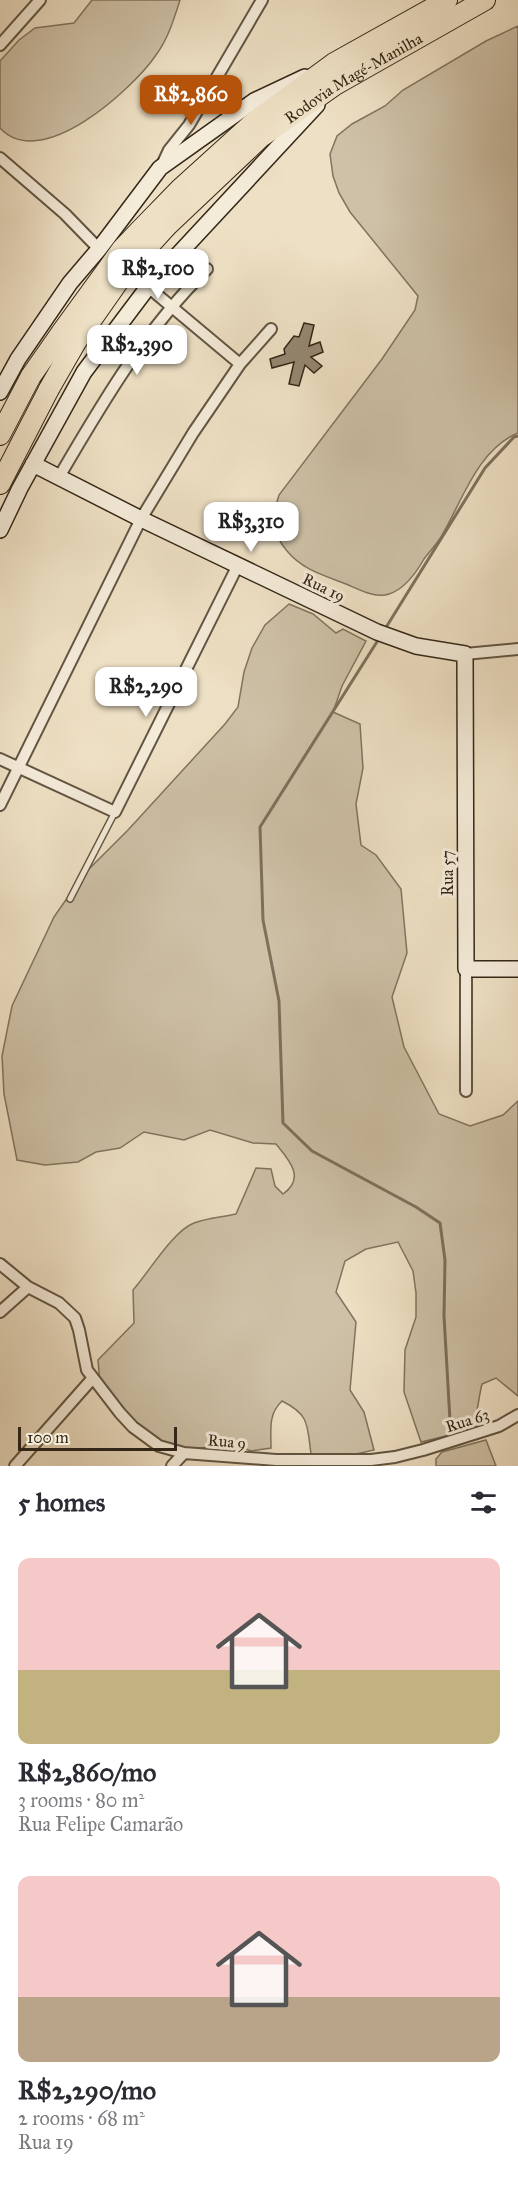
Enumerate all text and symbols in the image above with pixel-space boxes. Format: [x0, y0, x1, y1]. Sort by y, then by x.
street label: Rodovia Magé-Manilha [281, 29, 426, 127]
pin: R$2,860 [136, 75, 246, 126]
text: R$2,860 [154, 82, 228, 106]
pin: R$2,100 [103, 249, 213, 300]
text: R$2,100 [122, 256, 194, 280]
pin: R$2,390 [82, 325, 192, 376]
text: R$2,390 [101, 332, 173, 356]
pin: R$3,310 [196, 502, 306, 553]
text: R$3,310 [218, 509, 284, 533]
street label: Rua 19 [300, 569, 348, 606]
pin: R$2,290 [91, 667, 201, 718]
text: R$2,290 [109, 674, 183, 698]
street label: Rua 57 [438, 850, 457, 896]
street label: Rua 63 [443, 1405, 491, 1436]
scale bar [18, 1424, 177, 1452]
text: 100 m [27, 1428, 69, 1447]
street label: Rua 9 [207, 1430, 247, 1453]
text: 5 homes [18, 1486, 105, 1518]
icon: filters [467, 1486, 500, 1519]
icon: home [205, 1597, 313, 1705]
text: R$2,860/mo [18, 1756, 156, 1788]
text: 3 rooms · 80 m² [18, 1788, 144, 1812]
text: Rua Felipe Camarão [18, 1812, 183, 1836]
icon: home [205, 1915, 313, 2023]
text: R$2,290/mo [18, 2074, 156, 2106]
text: 2 rooms · 68 m² [18, 2106, 145, 2130]
text: Rua 19 [18, 2130, 74, 2154]

